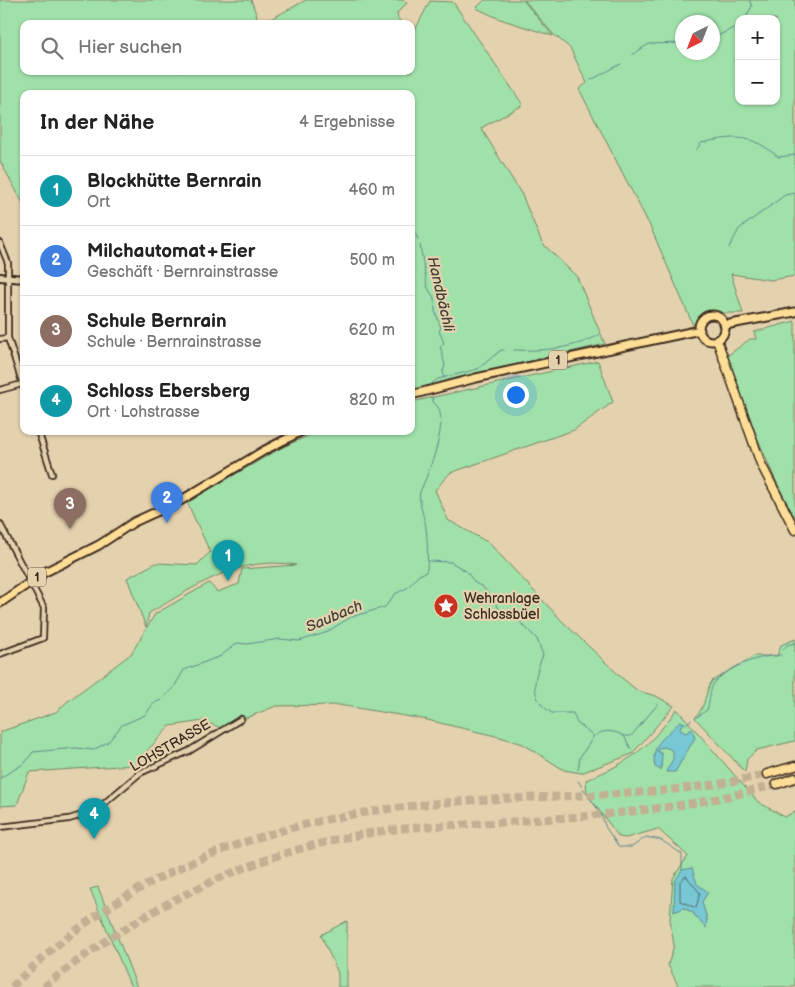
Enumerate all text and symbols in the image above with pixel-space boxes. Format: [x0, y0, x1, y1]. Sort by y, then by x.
north arrow [675, 15, 720, 60]
map controls [735, 15, 780, 105]
button: + [735, 15, 780, 60]
search box [20, 20, 415, 75]
icon: search [38, 34, 66, 62]
text: Hier suchen [78, 36, 182, 59]
button: − [735, 60, 780, 105]
text: In der Nähe [40, 110, 154, 135]
text: 4 Ergebnisse [299, 113, 395, 132]
text: Blockhütte Bernrain [87, 170, 262, 193]
text: 1 [53, 181, 59, 200]
text: 460 m [349, 181, 395, 200]
text: Ort [87, 193, 110, 212]
text: Milchautomat+Eier [87, 240, 255, 263]
text: 2 [51, 251, 61, 270]
text: 500 m [349, 251, 395, 270]
water label: Handbächli [423, 255, 458, 334]
text: Geschäft · Bernrainstrasse [87, 263, 278, 282]
text: Schule Bernrain [87, 310, 227, 333]
text: 3 [51, 321, 61, 340]
text: 620 m [349, 321, 395, 340]
text: Schule · Bernrainstrasse [87, 333, 261, 352]
road number: 1 [549, 350, 567, 370]
text: Schloss Ebersberg [87, 380, 250, 403]
your location [503, 382, 529, 408]
text: 4 [51, 391, 61, 410]
text: 820 m [349, 391, 395, 410]
text: Ort · Lohstrasse [87, 403, 200, 422]
pin: 2 [151, 482, 183, 523]
pin: 3 [54, 488, 86, 529]
pin: 1 [212, 540, 244, 581]
road number: 1 [28, 568, 46, 586]
place label: Wehranlage Schlossbüel [464, 590, 540, 623]
place icon: Wehranlage Schlossbüel [433, 593, 459, 619]
water label: Saubach [303, 596, 365, 637]
street label: LOHSTRASSE [127, 716, 213, 775]
pin: 4 [78, 798, 110, 839]

